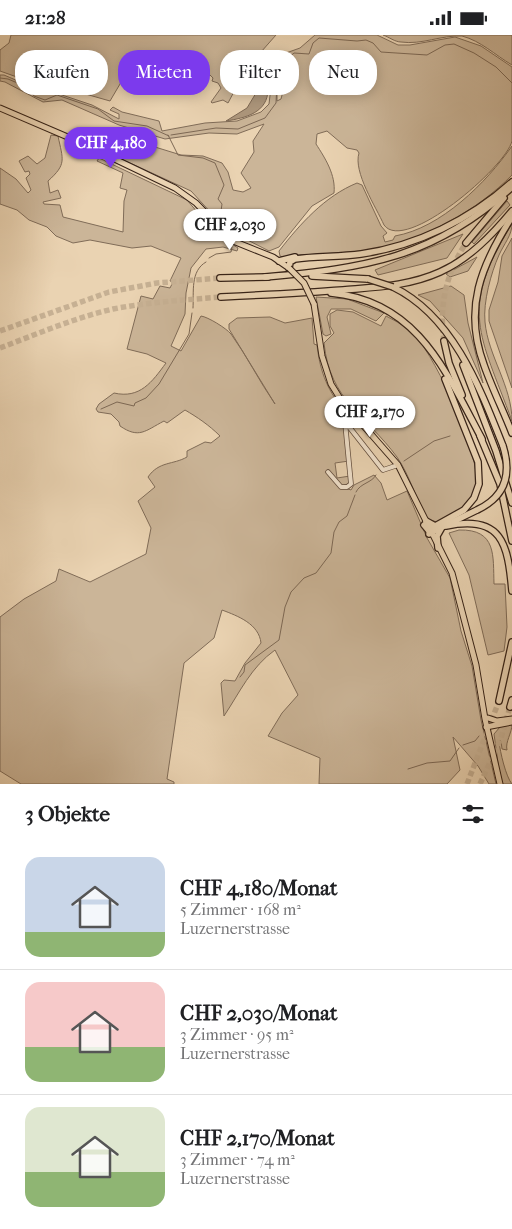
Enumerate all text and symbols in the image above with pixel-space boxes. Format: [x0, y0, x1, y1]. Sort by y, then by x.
text: 21:28 [25, 7, 65, 29]
chip: Kaufen [15, 50, 108, 95]
chip: Mieten [118, 50, 210, 95]
chip: Filter [220, 50, 299, 95]
chip: Neu [309, 50, 377, 95]
pin: CHF 4,180 [54, 127, 168, 169]
text: CHF 4,180 [75, 133, 147, 152]
pin: CHF 2,030 [173, 209, 287, 251]
text: CHF 2,030 [194, 215, 266, 234]
pin: CHF 2,170 [313, 395, 427, 438]
text: CHF 2,170 [335, 402, 405, 421]
icon: filters [459, 800, 487, 828]
text: 3 Objekte [25, 802, 110, 826]
text: CHF 4,180/Monat [180, 876, 337, 900]
icon: home [65, 877, 125, 937]
text: 5 Zimmer · 168 m² [180, 900, 301, 919]
text: Luzernerstrasse [180, 919, 290, 938]
text: CHF 2,030/Monat [180, 1001, 337, 1025]
icon: home [65, 1002, 125, 1062]
text: 3 Zimmer · 95 m² [180, 1025, 293, 1044]
text: Luzernerstrasse [180, 1044, 290, 1063]
text: CHF 2,170/Monat [180, 1126, 335, 1150]
icon: home [65, 1127, 125, 1187]
text: 3 Zimmer · 74 m² [180, 1150, 295, 1169]
text: Luzernerstrasse [180, 1169, 290, 1188]

